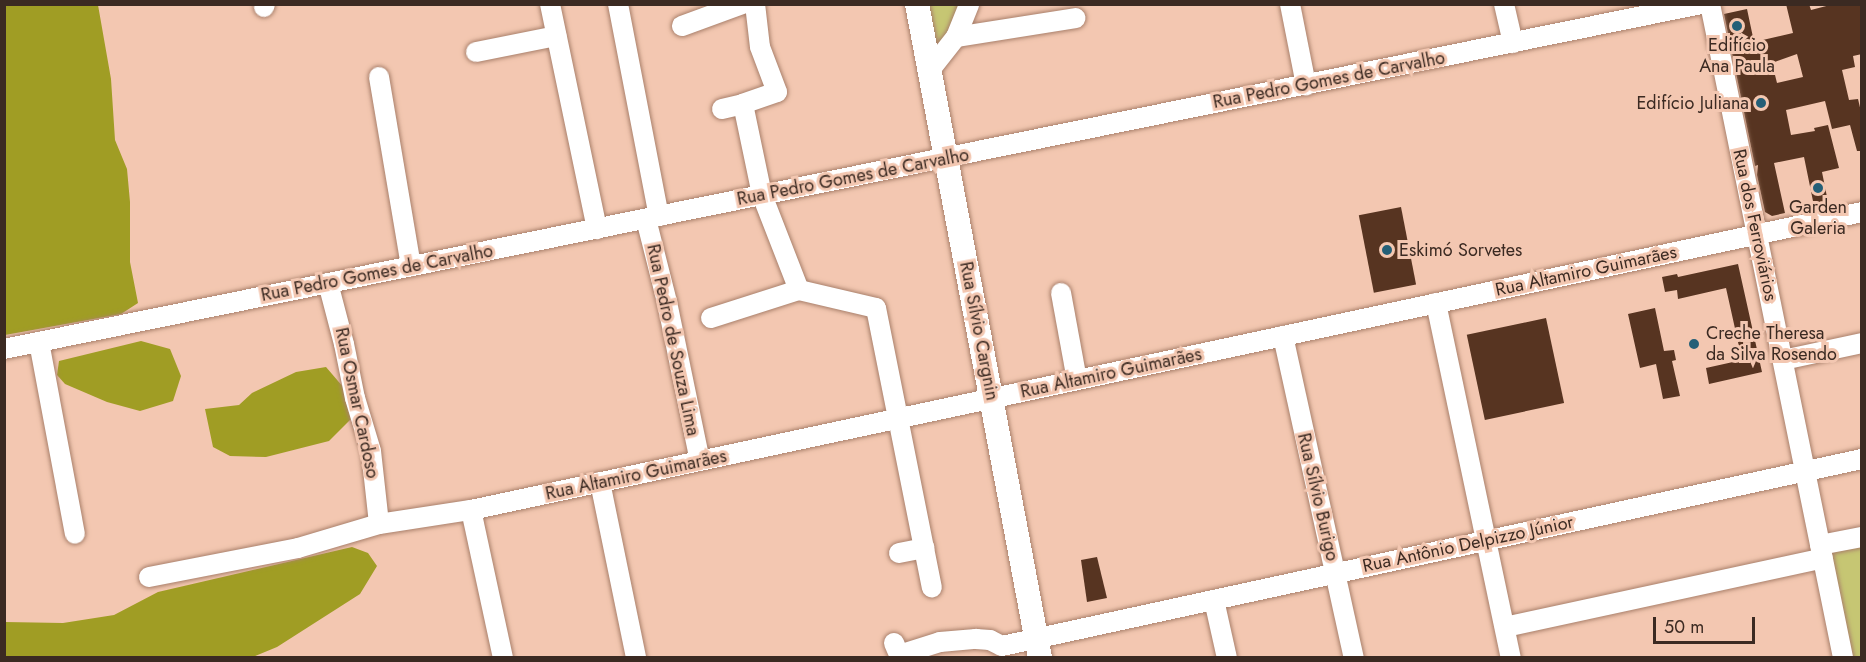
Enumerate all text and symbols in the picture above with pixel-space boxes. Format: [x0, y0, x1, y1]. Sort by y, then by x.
marker: Edifício Ana Paula [1730, 19, 1744, 33]
place label: Edifício Ana Paula [1699, 35, 1775, 78]
street label: Rua Pedro Gomes de Carvalho [1211, 47, 1447, 113]
place label: Edifício Juliana [1636, 92, 1749, 114]
marker: Edifício Juliana [1754, 96, 1768, 110]
street label: Rua Pedro Gomes de Carvalho [735, 144, 971, 210]
street label: Rua dos Ferroviários [1728, 147, 1782, 303]
marker: Garden Galeria [1811, 181, 1825, 195]
place label: Garden Galeria [1789, 197, 1847, 240]
place label: Eskimó Sorvetes [1399, 239, 1522, 261]
street label: Rua Pedro Gomes de Carvalho [259, 240, 495, 306]
street label: Rua Altamiro Guimarães [1493, 241, 1679, 301]
street label: Rua Pedro de Souza Lima [642, 242, 704, 438]
marker: Eskimó Sorvetes [1380, 243, 1394, 257]
street label: Rua Sílvio Cargnin [955, 260, 1003, 402]
place label: Creche Theresa da Silva Rosendo [1706, 323, 1837, 366]
street label: Rua Osmar Cardoso [330, 326, 384, 480]
marker: Creche Theresa da Silva Rosendo [1687, 337, 1701, 351]
street label: Rua Altamiro Guimarães [1018, 343, 1204, 403]
street label: Rua Sílvio Burigo [1293, 431, 1343, 563]
street label: Rua Altamiro Guimarães [543, 445, 729, 505]
street label: Rua Antônio Delpizzo Júnior [1361, 511, 1575, 577]
scale bar [1656, 605, 1758, 643]
text: 50 m [1664, 614, 1704, 640]

